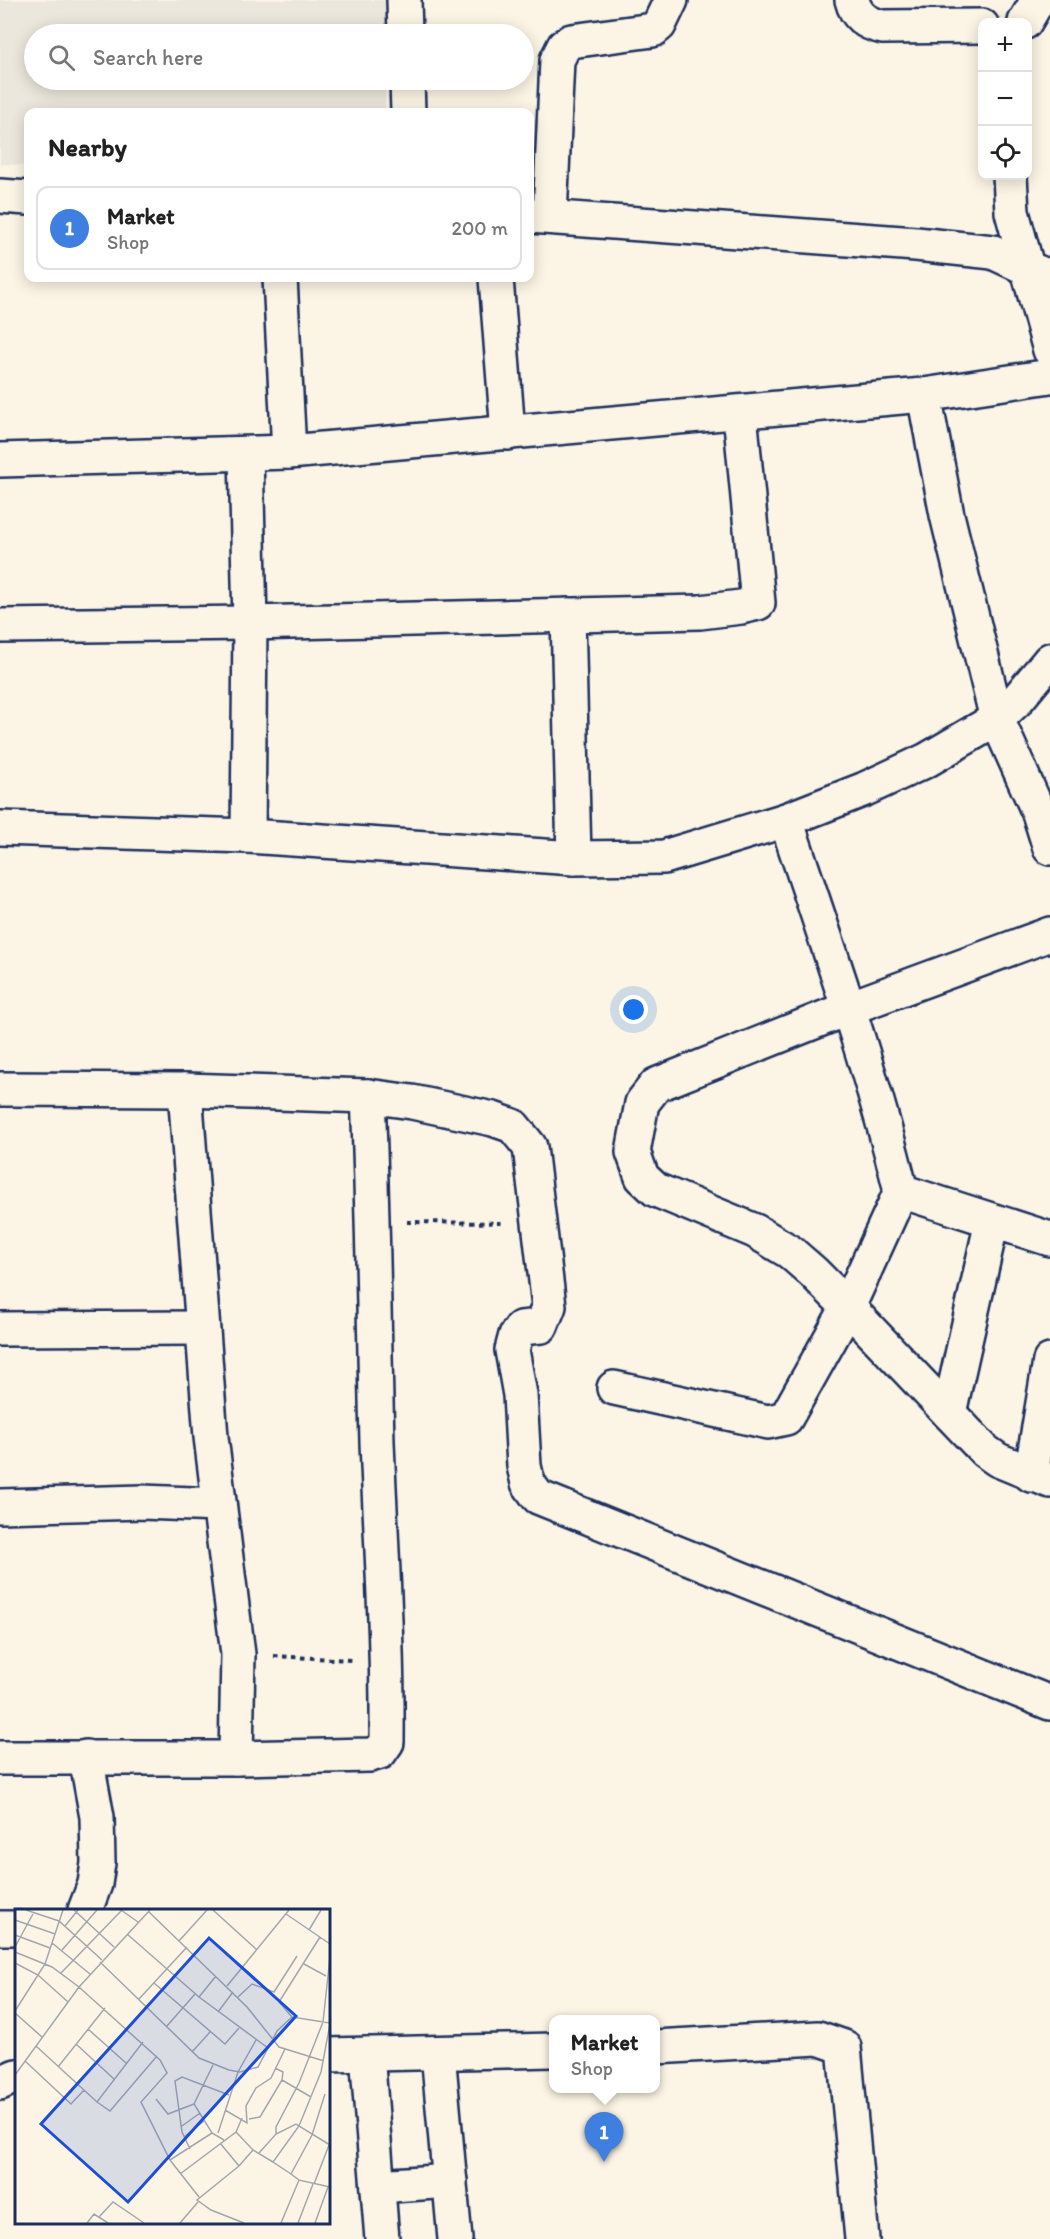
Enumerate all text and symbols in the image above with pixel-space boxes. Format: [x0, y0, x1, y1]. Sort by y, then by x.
map controls [978, 18, 1032, 180]
button: + [978, 18, 1032, 72]
search box [24, 24, 534, 90]
icon: search [45, 41, 78, 74]
text: Search here [93, 44, 203, 71]
button: − [978, 72, 1032, 126]
button: locate [978, 126, 1032, 180]
text: Nearby [48, 131, 127, 163]
text: Market [107, 203, 174, 230]
text: 1 [65, 216, 74, 240]
text: 200 m [452, 216, 508, 240]
text: Shop [107, 230, 149, 254]
your location [619, 995, 648, 1024]
inset map [15, 1909, 330, 2224]
popup [549, 2015, 660, 2093]
text: Market [571, 2029, 638, 2056]
text: Shop [571, 2056, 613, 2080]
pin: 1 [584, 2112, 624, 2162]

